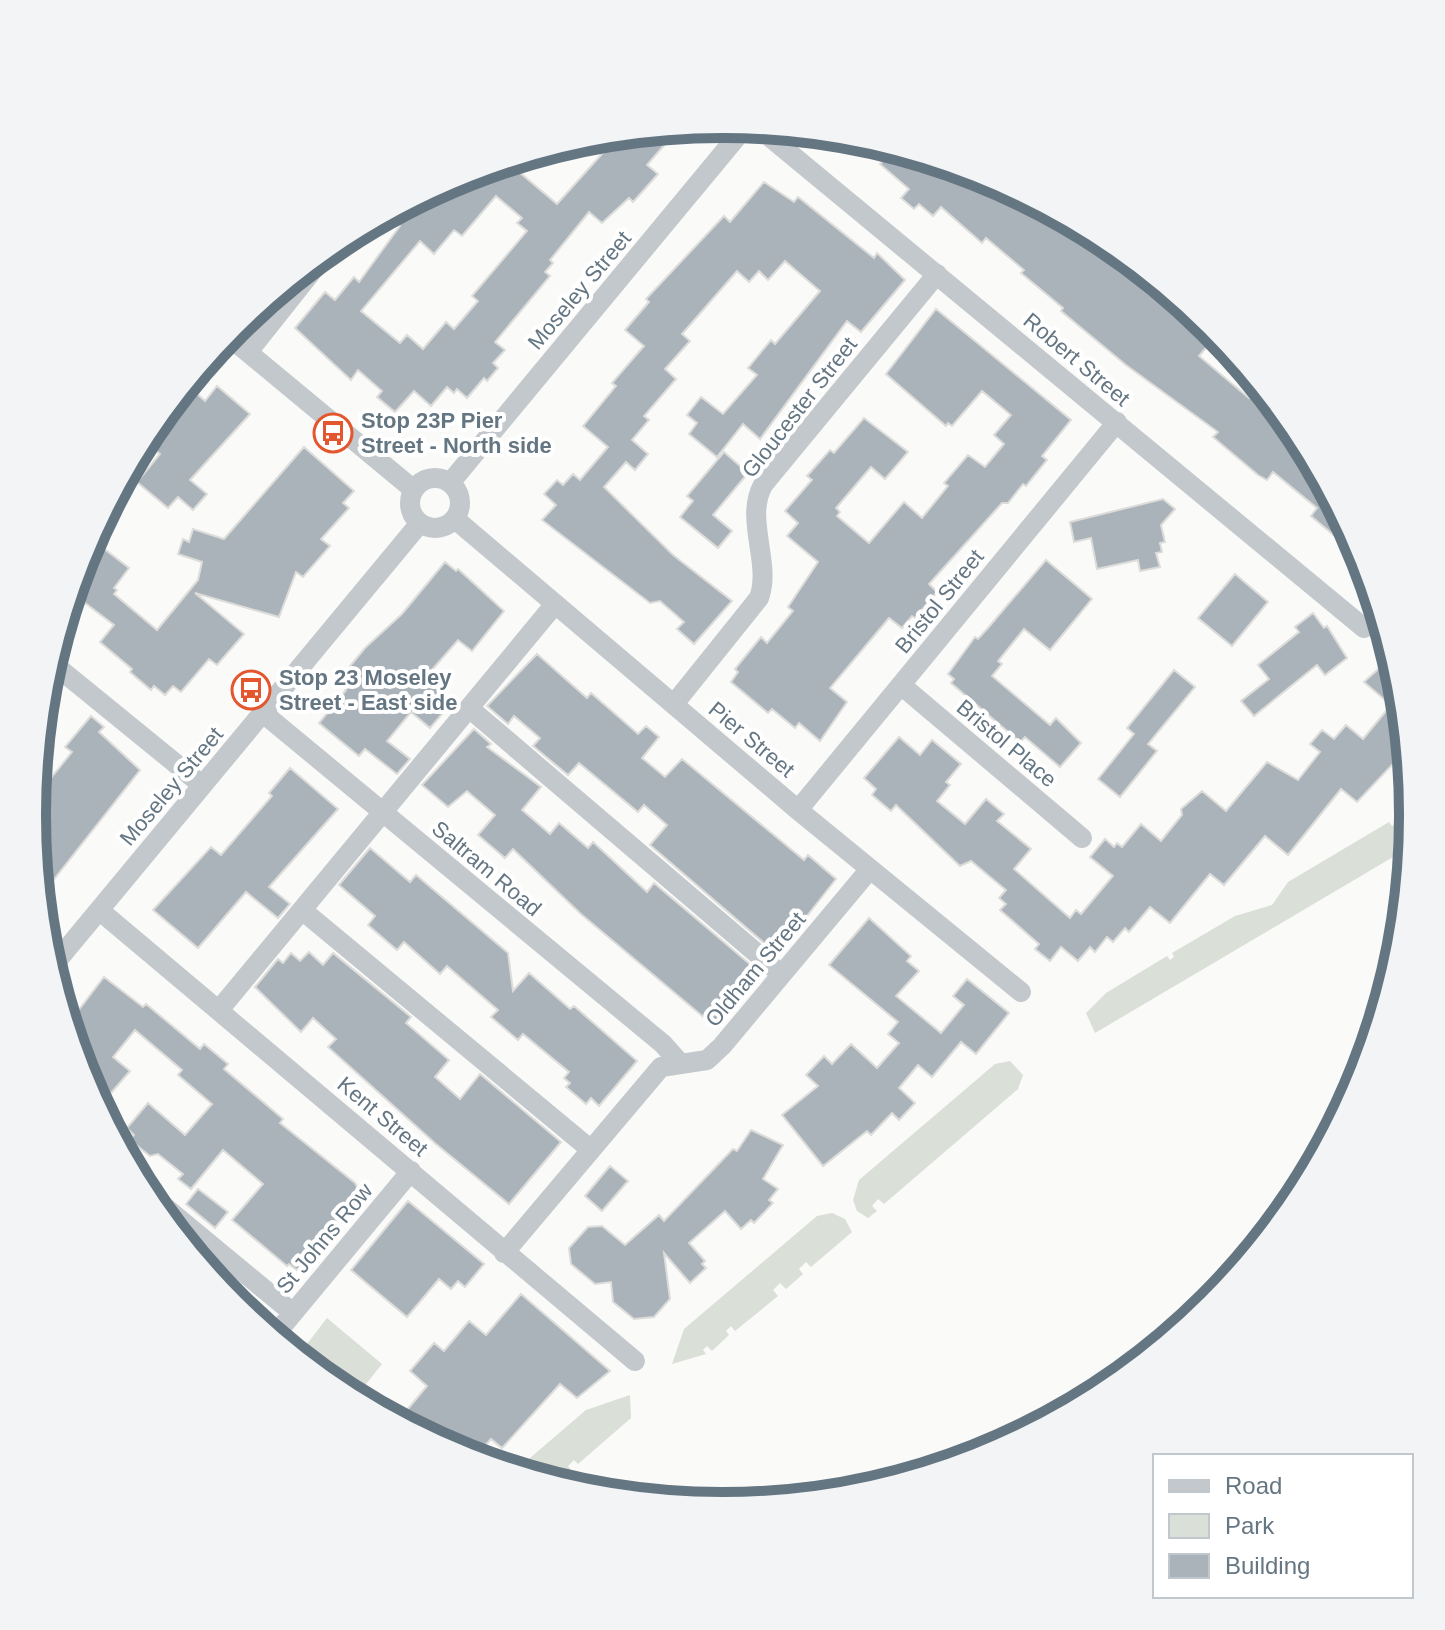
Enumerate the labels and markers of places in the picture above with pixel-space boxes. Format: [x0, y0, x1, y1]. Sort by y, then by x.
place label: Stop 23P Pier Street - North side [361, 408, 552, 458]
bus stop icon: Stop 23P Pier Street - North side [312, 412, 354, 454]
place label: Stop 23 Moseley Street - East side [279, 665, 458, 715]
bus stop icon: Stop 23 Moseley Street - East side [230, 669, 272, 711]

